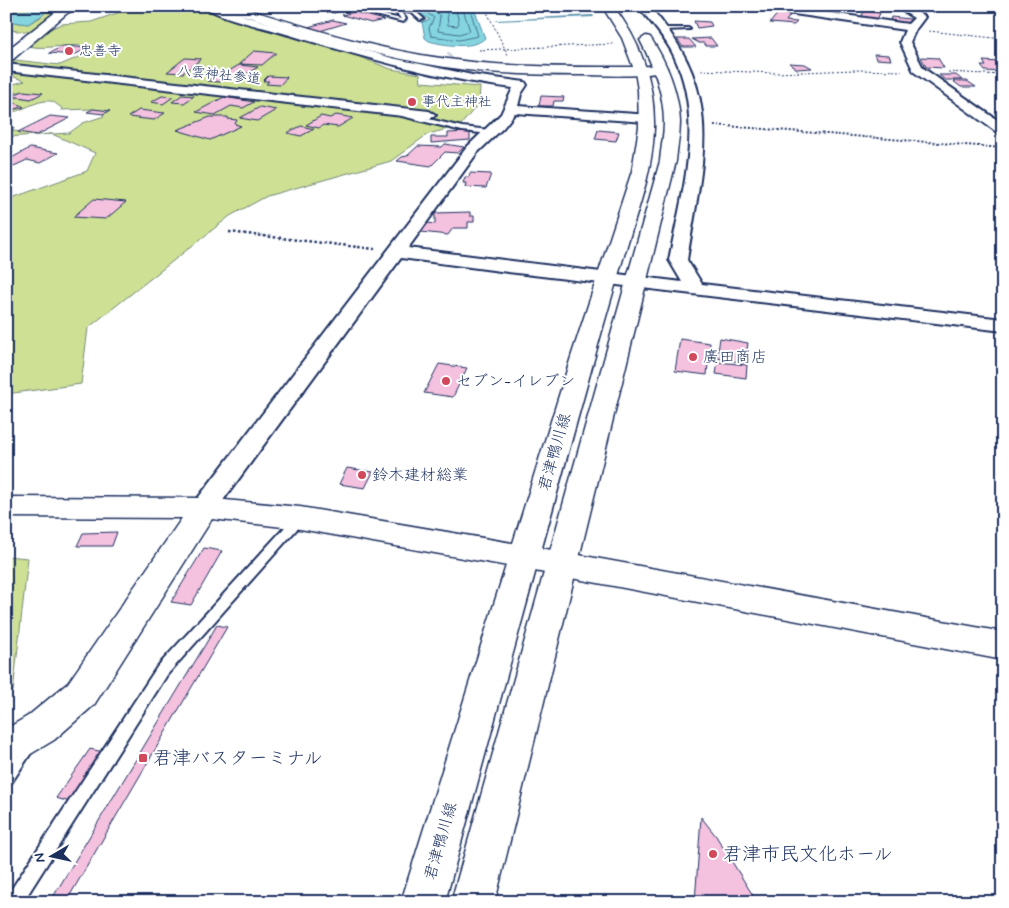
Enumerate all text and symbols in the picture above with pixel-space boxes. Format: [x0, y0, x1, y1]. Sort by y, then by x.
place label: 忠善寺 [79, 42, 121, 60]
marker: 忠善寺 [63, 45, 75, 57]
street label: 八雲神社参道 [176, 62, 262, 88]
place label: 事代主神社 [422, 93, 492, 111]
marker: 事代主神社 [406, 96, 418, 108]
place label: 廣田商店 [703, 347, 767, 368]
marker: 廣田商店 [687, 351, 699, 363]
place label: セブン-イレブン [456, 371, 575, 392]
marker: セブン-イレブン [440, 375, 452, 387]
street label: 君津鴨川線 [534, 411, 576, 493]
place label: 鈴木建材総業 [372, 465, 468, 486]
marker: 鈴木建材総業 [356, 469, 368, 481]
place label: 君津バスターミナル [153, 746, 323, 771]
marker: 君津バスターミナル [137, 752, 149, 764]
street label: 君津鴨川線 [420, 800, 462, 882]
north arrow [28, 830, 78, 880]
place label: 君津市民文化ホール [723, 842, 893, 867]
marker: 君津市民文化ホール [707, 848, 719, 860]
text: N [31, 852, 50, 864]

